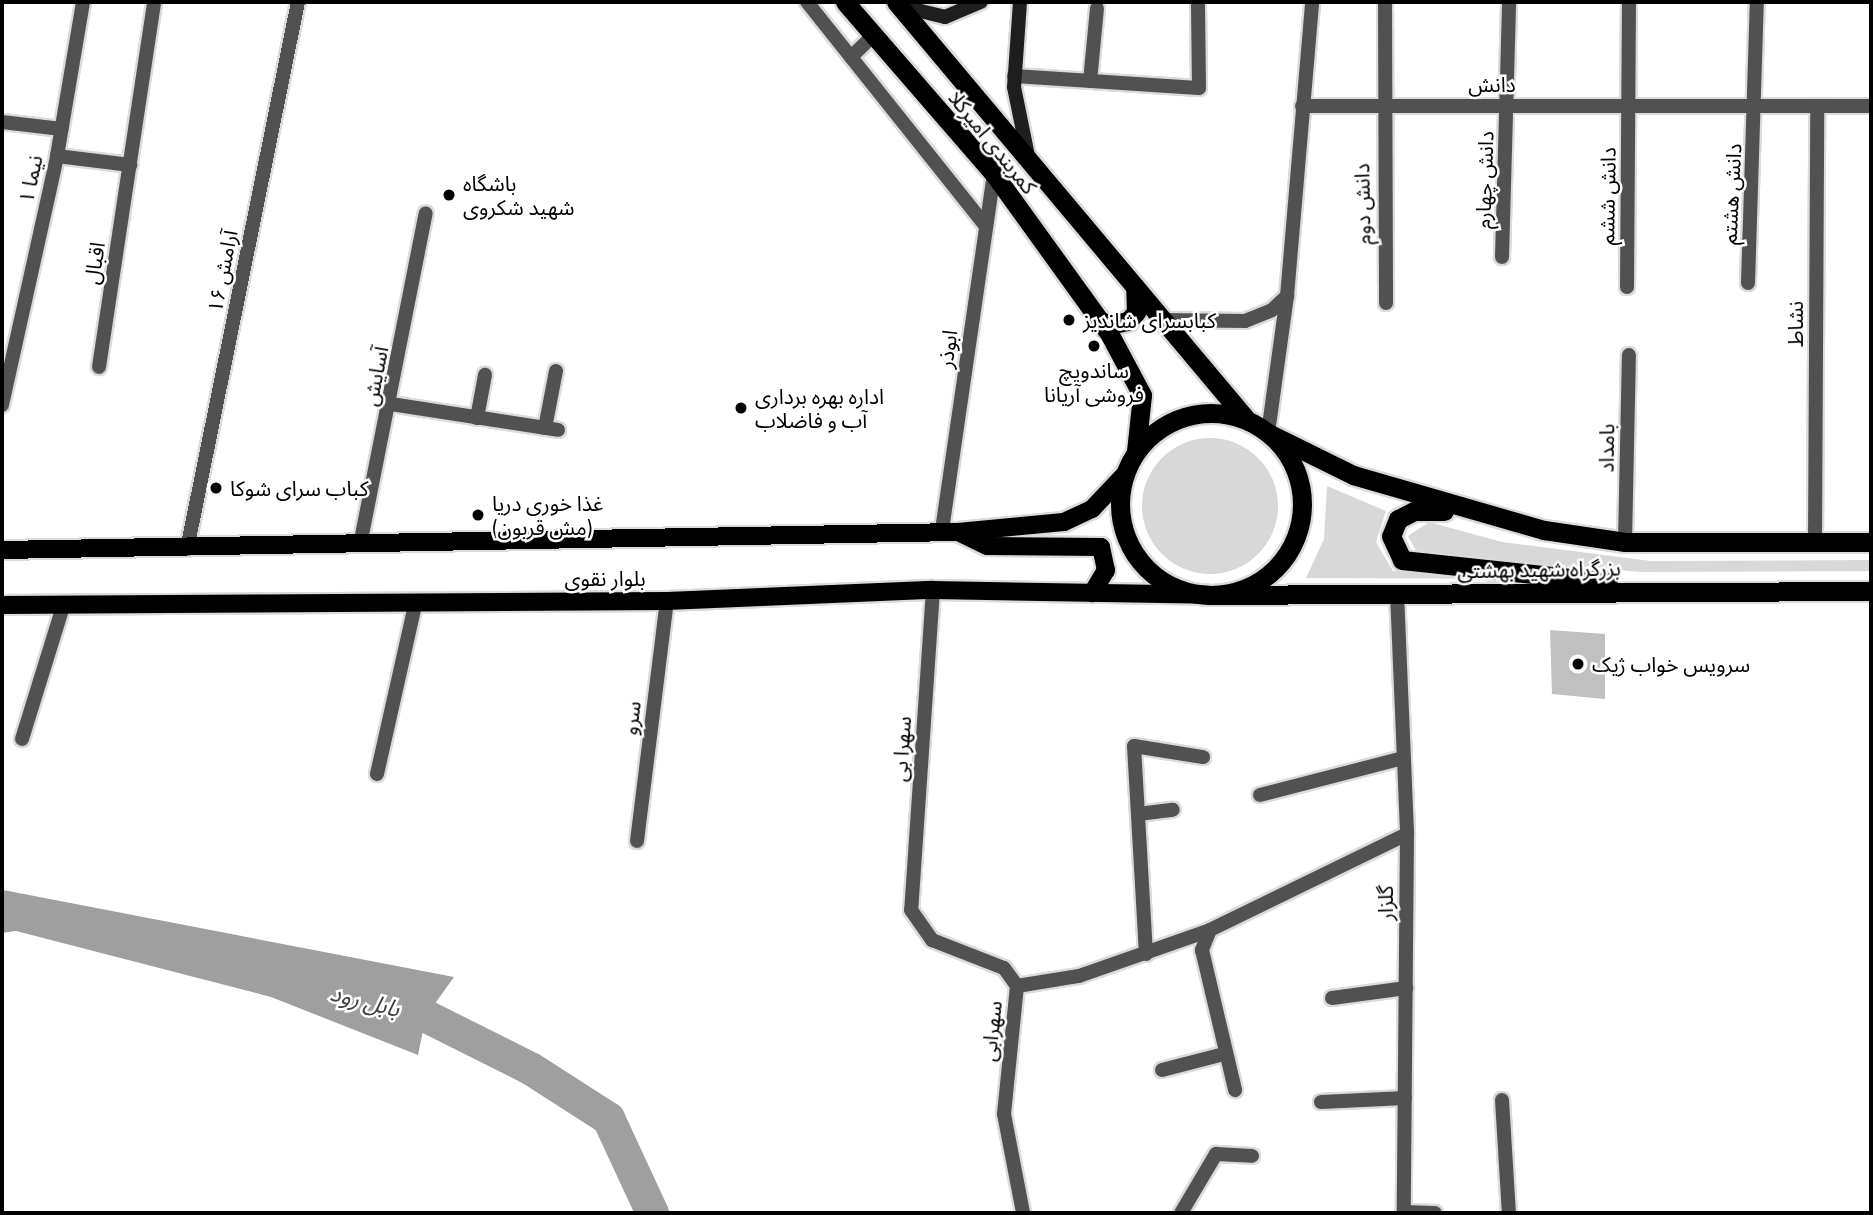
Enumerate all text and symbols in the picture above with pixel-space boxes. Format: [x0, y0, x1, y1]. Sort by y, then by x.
street label: دانش [1468, 71, 1516, 97]
street label: کمربندی امیرکلا [944, 85, 1042, 199]
street label: دانش چهارم [1470, 131, 1498, 229]
street label: دانش هشتم [1716, 143, 1746, 245]
street label: دانش ششم [1594, 147, 1620, 245]
street label: نیما ۱ [13, 153, 47, 205]
street label: دانش دوم [1349, 163, 1375, 245]
place label: باشگاه شهید شکروی [463, 170, 575, 220]
marker: باشگاه شهید شکروی [441, 187, 457, 203]
street label: آرامش ۱۶ [202, 228, 242, 314]
street label: اقبال [78, 240, 110, 286]
street label: نشاط [1782, 301, 1808, 347]
place label: کبابسرای شاندیز [1083, 307, 1216, 333]
marker: کبابسرای شاندیز [1061, 312, 1077, 328]
street label: ابوذر [932, 328, 962, 370]
marker: ساندویچ فروشی آریانا [1086, 338, 1102, 354]
street label: آسایش [357, 344, 393, 408]
place label: ساندویچ فروشی آریانا [1044, 357, 1144, 407]
place label: اداره بهره برداری آب و فاضلاب [755, 383, 884, 433]
marker: اداره بهره برداری آب و فاضلاب [733, 400, 749, 416]
street label: بامداد [1593, 423, 1619, 473]
place label: کباب سرای شوکا [230, 475, 368, 501]
marker: کباب سرای شوکا [208, 480, 224, 496]
place label: غذا خوری دریا (مش قربون) [492, 490, 603, 540]
marker: غذا خوری دریا (مش قربون) [470, 507, 486, 523]
street label: بزرگراه شهید بهشتی [1457, 555, 1621, 583]
street label: بلوار نقوی [564, 565, 646, 591]
place label: سرویس خواب ژیک [1592, 651, 1750, 677]
marker: سرویس خواب ژیک [1570, 656, 1586, 672]
street label: سرو [616, 700, 646, 736]
street label: سهرا بی [886, 715, 916, 783]
street label: گلزار [1372, 885, 1398, 921]
water label: بابل رود [327, 979, 403, 1023]
street label: سهرابی [975, 999, 1007, 1063]

